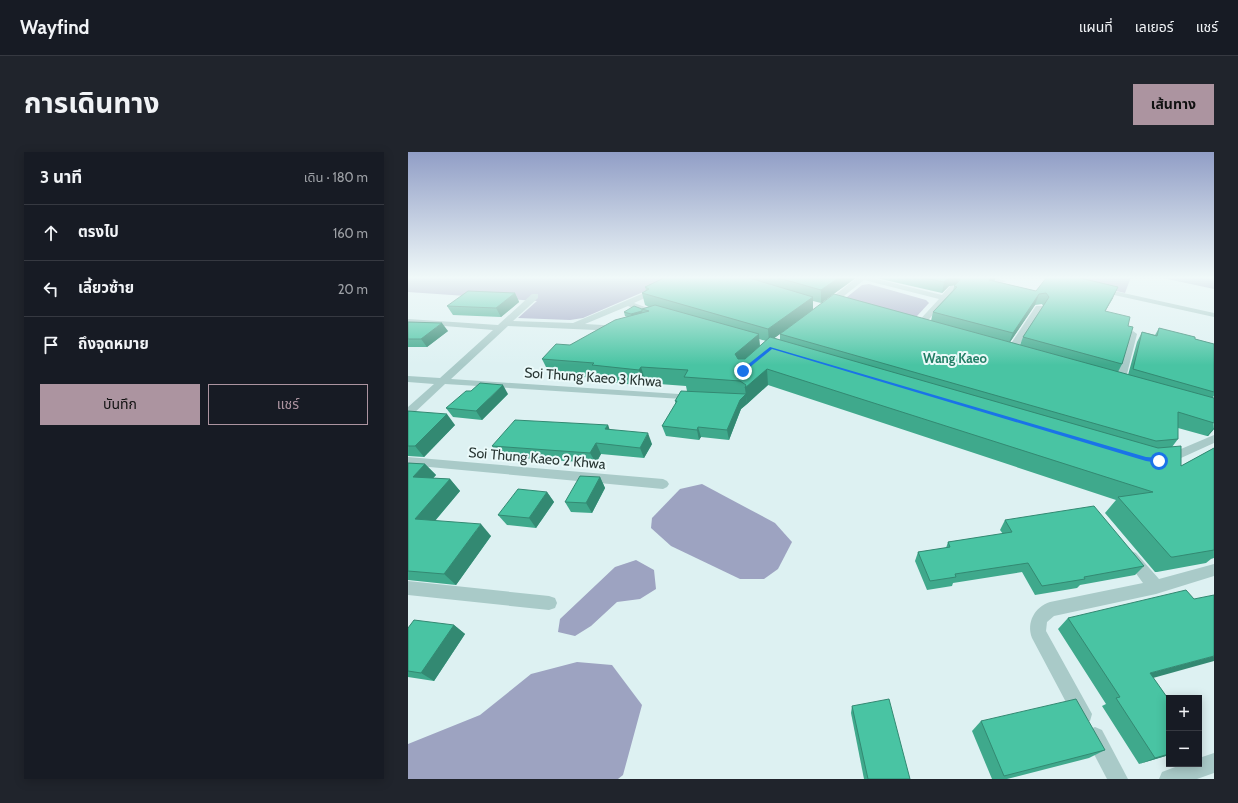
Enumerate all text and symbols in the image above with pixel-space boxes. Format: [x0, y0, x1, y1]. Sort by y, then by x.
text: Wayfind [20, 16, 89, 39]
text: แผนที่ [1079, 18, 1113, 36]
text: เลเยอร์ [1135, 18, 1174, 36]
text: แชร์ [1196, 18, 1218, 36]
button: เส้นทาง [1133, 84, 1214, 125]
text: การเดินทาง [24, 86, 159, 120]
text: 3 นาที [40, 167, 82, 187]
text: เดิน · 180 m [304, 169, 368, 185]
icon: ahead [40, 222, 62, 244]
text: ตรงไป [78, 223, 119, 241]
text: 160 m [333, 225, 368, 241]
icon: left [40, 278, 62, 300]
text: เลี้ยวซ้าย [78, 279, 134, 297]
text: 20 m [338, 281, 368, 297]
icon: arrive [40, 334, 62, 356]
text: ถึงจุดหมาย [78, 335, 149, 353]
district label: Wang Kaeo [923, 350, 987, 366]
route end [734, 362, 752, 380]
street label: Soi Thung Kaeo 3 Khwa [524, 363, 663, 391]
button: บันทึก [40, 384, 200, 425]
button: แชร์ [208, 384, 368, 425]
street label: Soi Thung Kaeo 2 Khwa [468, 443, 607, 473]
route start [1150, 452, 1168, 470]
map controls [1166, 695, 1202, 767]
button: + [1166, 695, 1202, 731]
button: − [1166, 731, 1202, 767]

